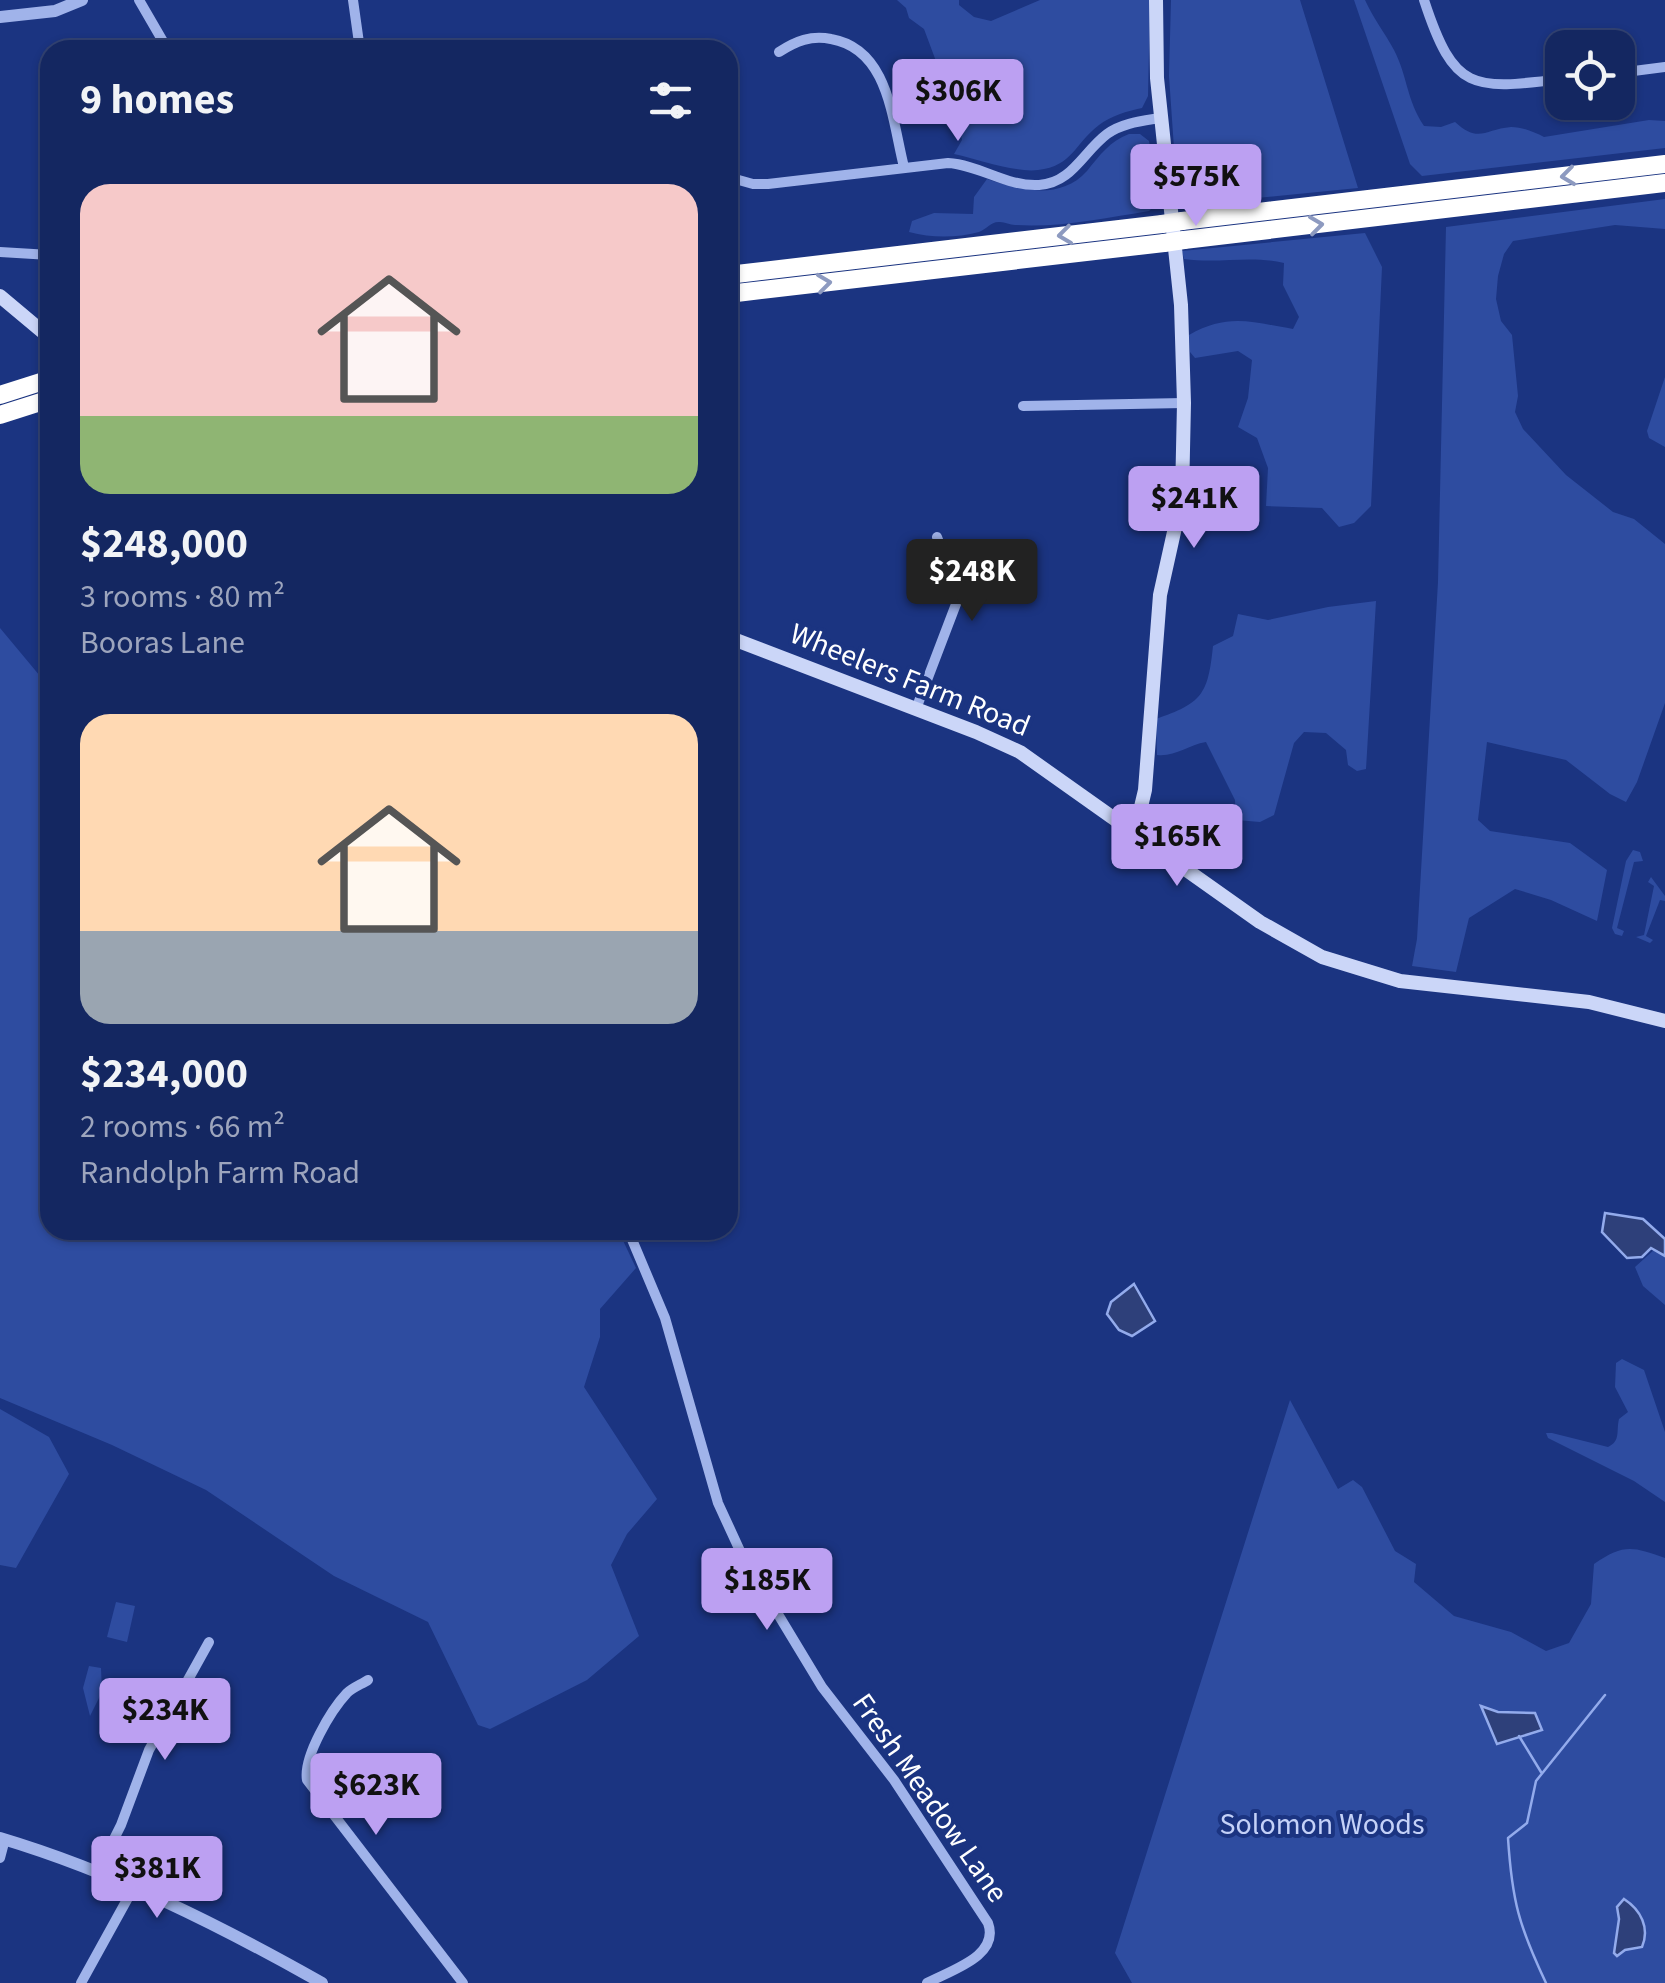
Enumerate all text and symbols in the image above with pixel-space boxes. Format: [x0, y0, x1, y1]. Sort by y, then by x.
map controls [1545, 30, 1635, 120]
button: locate [1545, 30, 1635, 120]
pin: $306K [888, 59, 1028, 144]
text: $306K [914, 68, 1002, 114]
text: 9 homes [80, 70, 234, 130]
icon: filters [643, 73, 698, 128]
pin: $575K [1126, 144, 1266, 229]
text: $575K [1152, 153, 1240, 199]
one-way arrow [1560, 165, 1576, 186]
one-way arrow [1308, 215, 1324, 236]
one-way arrow [1056, 224, 1072, 245]
icon: home [299, 249, 479, 429]
one-way arrow [817, 273, 833, 294]
pin: $241K [1124, 466, 1264, 551]
text: $241K [1150, 475, 1238, 521]
text: $248,000 [80, 514, 248, 574]
pin: $248K [902, 539, 1042, 624]
text: $248K [928, 548, 1016, 594]
text: 3 rooms · 80 m² [80, 574, 285, 620]
street label: Wheelers Farm Road [783, 612, 1037, 748]
text: Booras Lane [80, 620, 245, 666]
icon: home [299, 779, 479, 959]
pin: $165K [1107, 804, 1247, 889]
text: $165K [1133, 813, 1221, 859]
text: $234,000 [80, 1044, 248, 1104]
text: 2 rooms · 66 m² [80, 1104, 285, 1150]
text: Randolph Farm Road [80, 1150, 360, 1196]
pin: $185K [697, 1548, 837, 1633]
text: $185K [723, 1557, 811, 1603]
pin: $234K [95, 1678, 235, 1763]
street label: Fresh Meadow Lane [842, 1685, 1018, 1911]
text: $234K [121, 1687, 209, 1733]
pin: $623K [306, 1753, 446, 1838]
text: $623K [332, 1762, 420, 1808]
park label: Solomon Woods [1219, 1803, 1425, 1846]
pin: $381K [87, 1836, 227, 1921]
text: $381K [113, 1845, 201, 1891]

